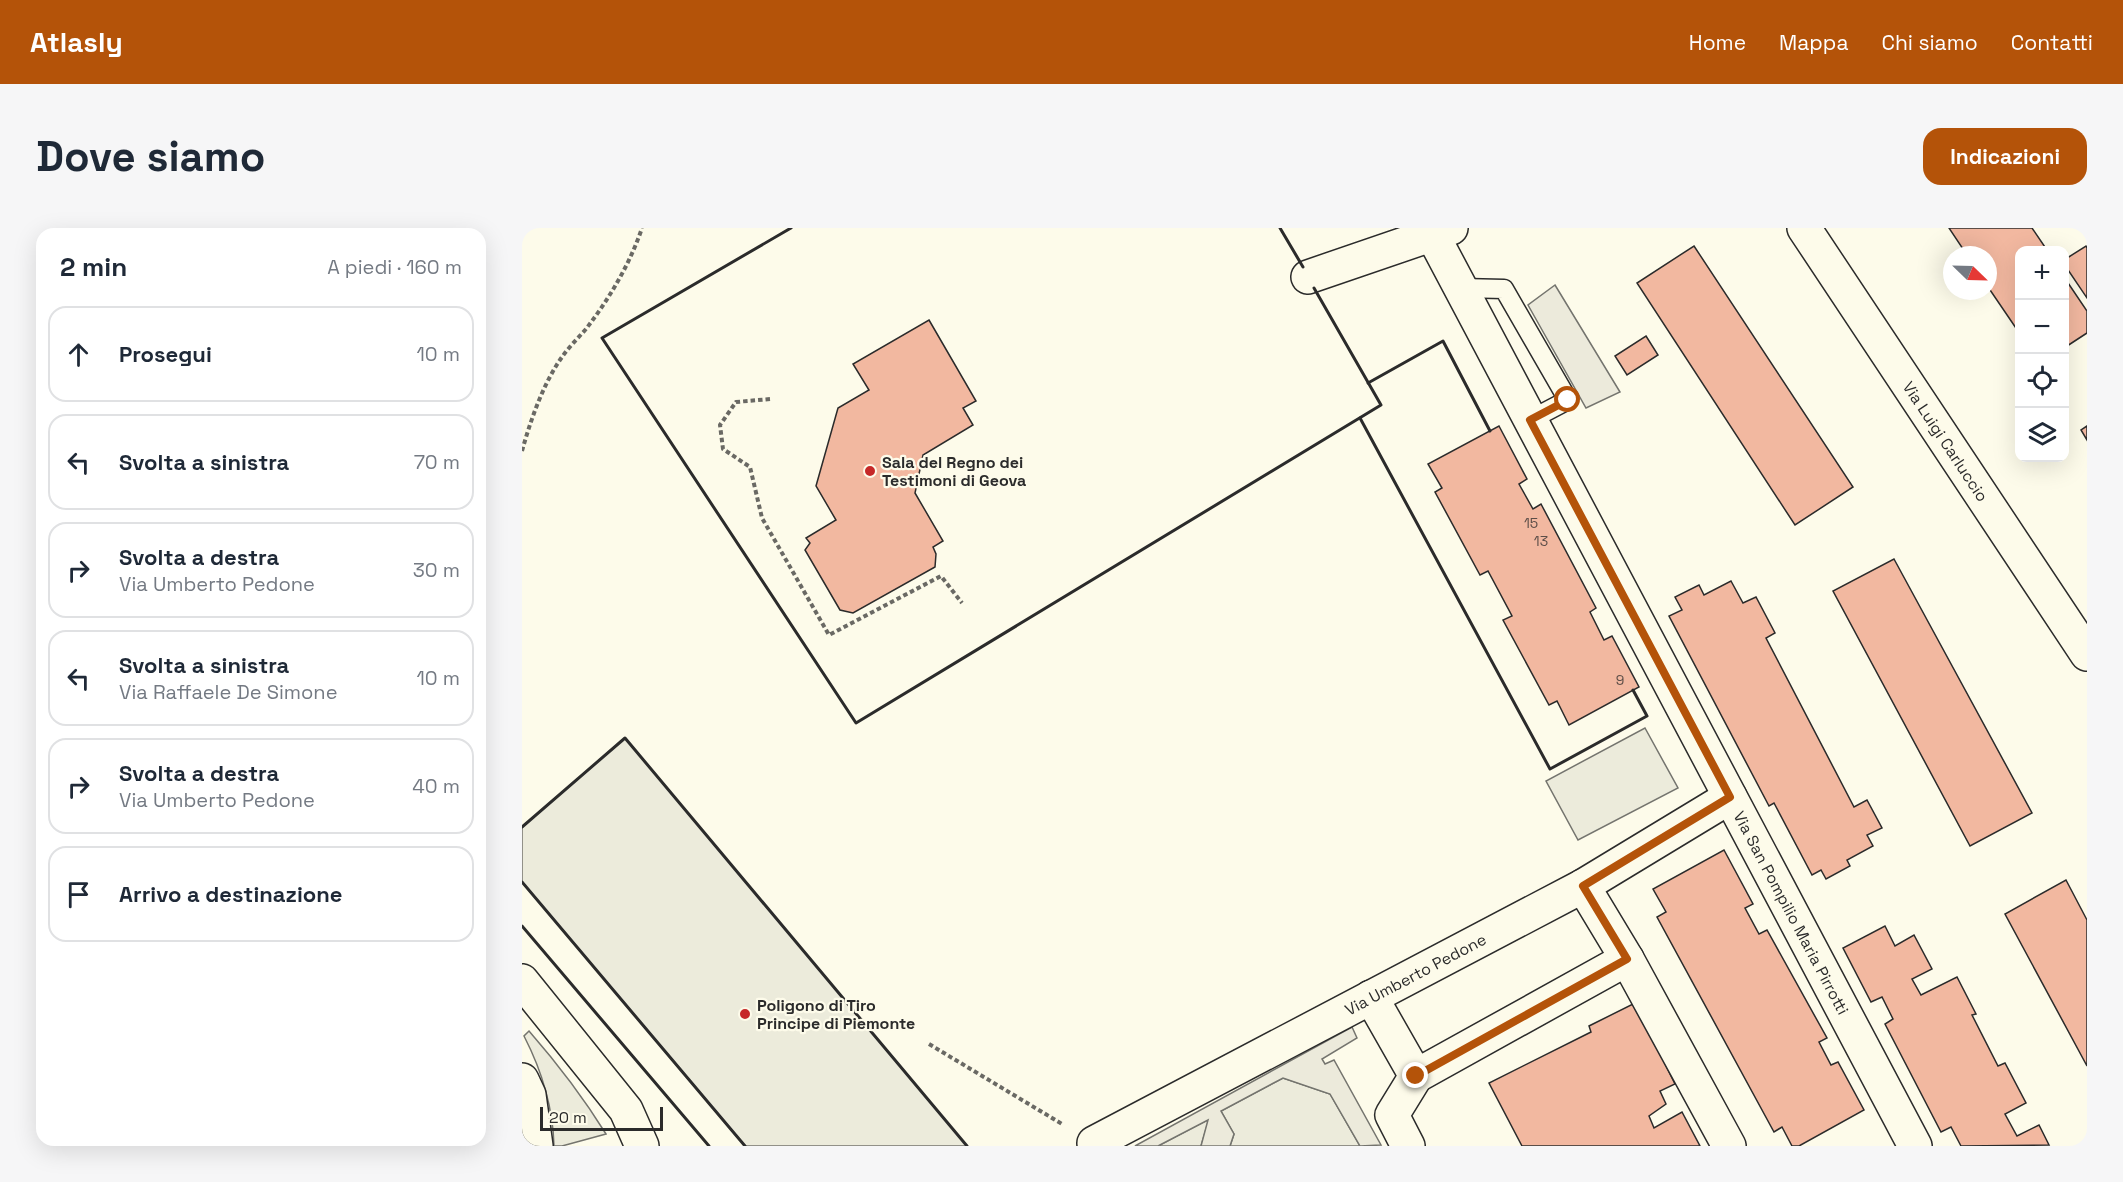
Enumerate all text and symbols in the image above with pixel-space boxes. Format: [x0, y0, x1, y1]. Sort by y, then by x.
text: Atlasly [30, 24, 123, 60]
text: Home [1689, 29, 1746, 56]
text: Mappa [1779, 29, 1848, 56]
text: Chi siamo [1881, 29, 1978, 56]
text: Contatti [2011, 29, 2093, 56]
button: Indicazioni [1923, 128, 2087, 185]
text: Dove siamo [36, 130, 265, 183]
north arrow [1943, 246, 1997, 300]
map controls [2015, 246, 2069, 462]
button: + [2015, 246, 2069, 300]
text: 2 min [60, 250, 127, 284]
text: A piedi · 160 m [327, 254, 462, 280]
button: − [2015, 300, 2069, 354]
icon: ahead [62, 338, 95, 371]
text: Prosegui [119, 340, 212, 368]
text: 10 m [416, 341, 460, 367]
button: locate [2015, 354, 2069, 408]
street label: Via Luigi Carluccio [1898, 377, 1993, 506]
route start [1554, 386, 1580, 412]
button: layers [2015, 408, 2069, 462]
icon: left [62, 446, 95, 479]
text: Svolta a sinistra [119, 448, 289, 476]
text: 70 m [414, 449, 460, 475]
place label: Sala del Regno dei Testimoni di Geova [882, 452, 1026, 491]
marker: Sala del Regno dei Testimoni di Geova [863, 464, 877, 478]
house number: 15 [1524, 514, 1538, 532]
house number: 13 [1534, 532, 1548, 550]
text: Svolta a destra [119, 543, 279, 571]
icon: right [62, 554, 95, 587]
text: 30 m [413, 557, 460, 583]
text: Via Umberto Pedone [119, 571, 315, 597]
text: Svolta a sinistra [119, 651, 289, 679]
icon: left [62, 662, 95, 695]
text: 10 m [416, 665, 460, 691]
house number: 9 [1616, 671, 1624, 689]
text: Via Raffaele De Simone [119, 679, 337, 705]
text: Svolta a destra [119, 759, 279, 787]
icon: right [62, 770, 95, 803]
text: 40 m [412, 773, 460, 799]
text: Via Umberto Pedone [119, 787, 315, 813]
street label: Via San Pompilio Maria Pirrotti [1729, 808, 1853, 1018]
icon: arrive [62, 878, 95, 911]
text: Arrivo a destinazione [119, 880, 342, 908]
street label: Via Umberto Pedone [1341, 929, 1490, 1020]
place label: Poligono di Tiro Principe di Piemonte [757, 995, 915, 1034]
marker: Poligono di Tiro Principe di Piemonte [738, 1007, 752, 1021]
route end [1402, 1062, 1428, 1088]
scale bar [540, 1104, 663, 1132]
text: 20 m [549, 1107, 587, 1128]

